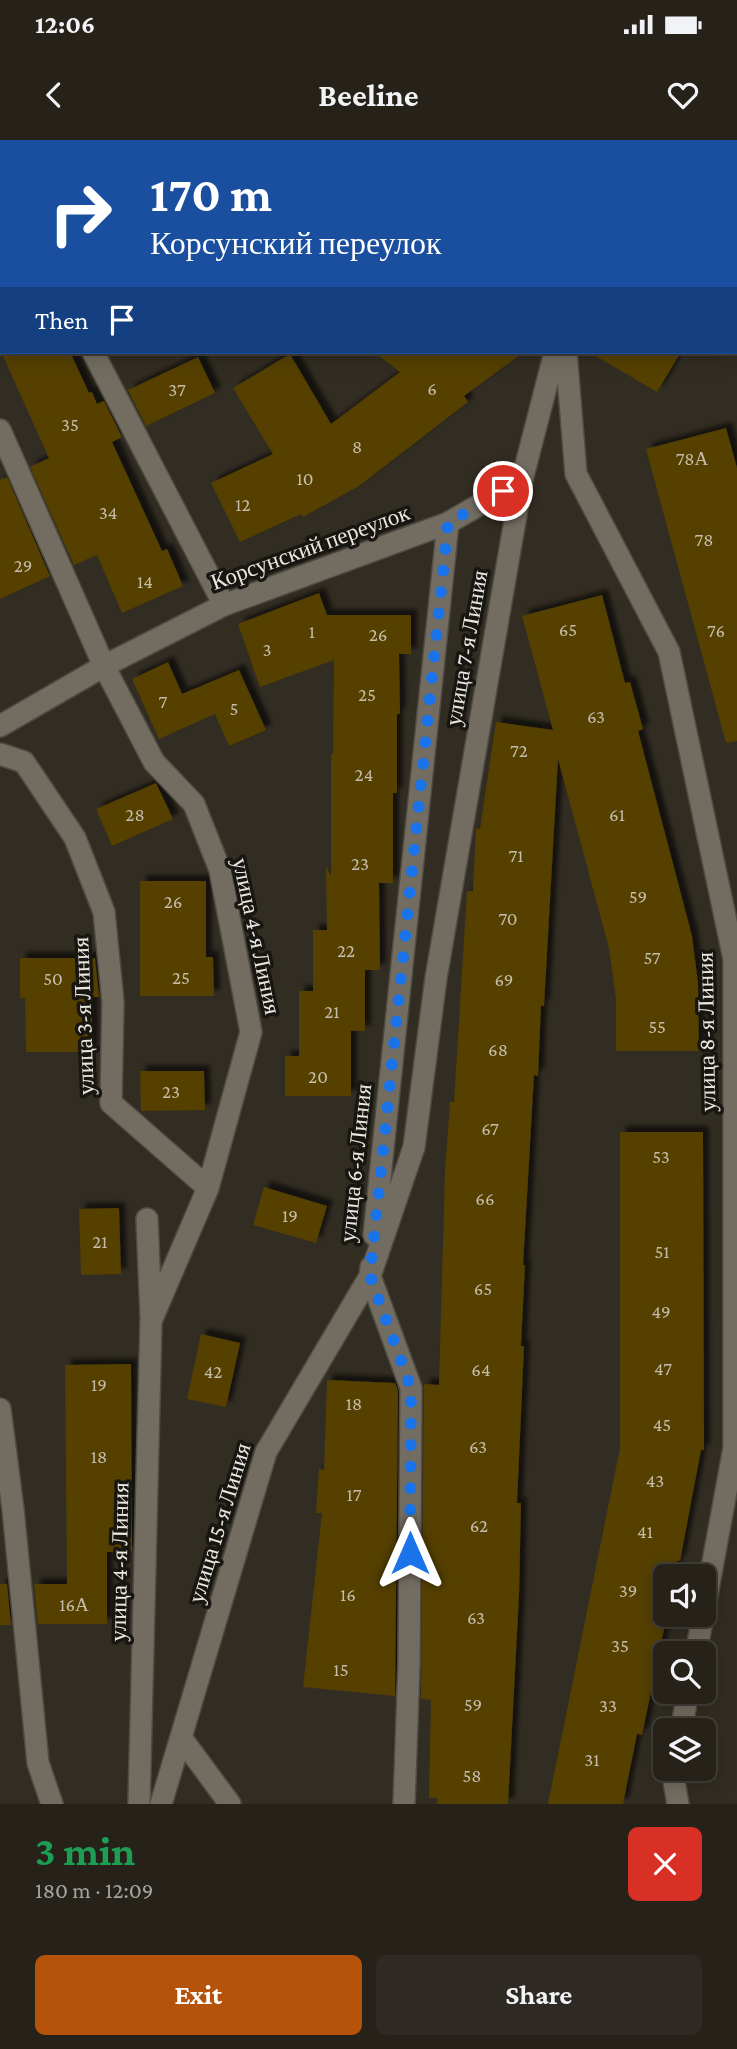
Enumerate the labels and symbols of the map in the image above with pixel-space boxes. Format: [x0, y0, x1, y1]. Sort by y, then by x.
house number: 6 [427, 378, 437, 399]
house number: 37 [168, 379, 186, 400]
house number: 35 [61, 414, 79, 435]
house number: 8 [352, 436, 362, 457]
house number: 78А [676, 448, 709, 469]
pin [473, 461, 533, 521]
house number: 10 [296, 468, 314, 489]
house number: 12 [235, 494, 251, 515]
street label: Корсунский переулок [207, 499, 414, 595]
house number: 34 [99, 502, 117, 523]
house number: 78 [695, 529, 713, 550]
house number: 29 [14, 555, 32, 576]
street label: улица 7-я Линия [440, 568, 493, 728]
house number: 14 [137, 571, 153, 592]
house number: 65 [559, 619, 577, 640]
house number: 76 [707, 620, 725, 641]
house number: 1 [309, 621, 315, 642]
house number: 26 [369, 624, 387, 645]
house number: 3 [262, 639, 272, 660]
house number: 25 [358, 684, 376, 705]
house number: 7 [159, 691, 168, 712]
house number: 5 [230, 698, 238, 719]
house number: 63 [587, 706, 605, 727]
house number: 72 [510, 740, 528, 761]
house number: 24 [355, 764, 373, 785]
house number: 28 [125, 804, 145, 825]
house number: 61 [609, 804, 625, 825]
house number: 71 [508, 845, 524, 866]
house number: 23 [351, 853, 369, 874]
street label: улица 4-я Линия [228, 855, 286, 1017]
house number: 59 [629, 886, 647, 907]
house number: 26 [164, 891, 182, 912]
house number: 70 [498, 908, 518, 929]
street label: улица 3-я Линия [67, 936, 99, 1096]
house number: 22 [337, 940, 355, 961]
house number: 57 [643, 947, 661, 968]
street label: улица 8-я Линия [692, 951, 720, 1112]
house number: 25 [172, 967, 190, 988]
house number: 50 [43, 968, 63, 989]
house number: 69 [495, 969, 513, 990]
house number: 21 [324, 1001, 340, 1022]
house number: 55 [648, 1016, 666, 1037]
house number: 68 [488, 1039, 508, 1060]
house number: 20 [308, 1066, 328, 1087]
house number: 23 [162, 1081, 180, 1102]
street label: улица 6-я Линия [334, 1082, 376, 1244]
house number: 67 [481, 1118, 499, 1139]
house number: 53 [652, 1146, 670, 1167]
house number: 66 [475, 1188, 495, 1209]
house number: 19 [282, 1205, 298, 1226]
house number: 21 [92, 1231, 108, 1252]
house number: 51 [654, 1241, 670, 1262]
house number: 65 [474, 1278, 492, 1299]
house number: 49 [651, 1301, 671, 1322]
house number: 47 [654, 1358, 672, 1379]
house number: 64 [471, 1359, 491, 1380]
house number: 42 [204, 1361, 222, 1382]
house number: 19 [91, 1374, 107, 1395]
house number: 18 [346, 1393, 362, 1414]
house number: 45 [653, 1414, 671, 1435]
house number: 63 [469, 1436, 487, 1457]
street label: улица 15-я Линия [182, 1439, 256, 1606]
house number: 18 [91, 1446, 107, 1467]
house number: 43 [646, 1470, 664, 1491]
street label: улица 4-я Линия [105, 1482, 133, 1642]
house number: 17 [346, 1484, 362, 1505]
house number: 62 [470, 1515, 488, 1536]
position arrow [373, 1516, 447, 1590]
house number: 41 [637, 1521, 653, 1542]
house number: 39 [619, 1580, 637, 1601]
house number: 16 [340, 1584, 356, 1605]
house number: 16А [59, 1594, 89, 1615]
house number: 63 [467, 1607, 485, 1628]
house number: 35 [611, 1635, 629, 1656]
house number: 15 [333, 1659, 349, 1680]
house number: 59 [464, 1694, 482, 1715]
house number: 33 [599, 1695, 617, 1716]
house number: 31 [584, 1749, 600, 1770]
house number: 58 [462, 1765, 482, 1786]

